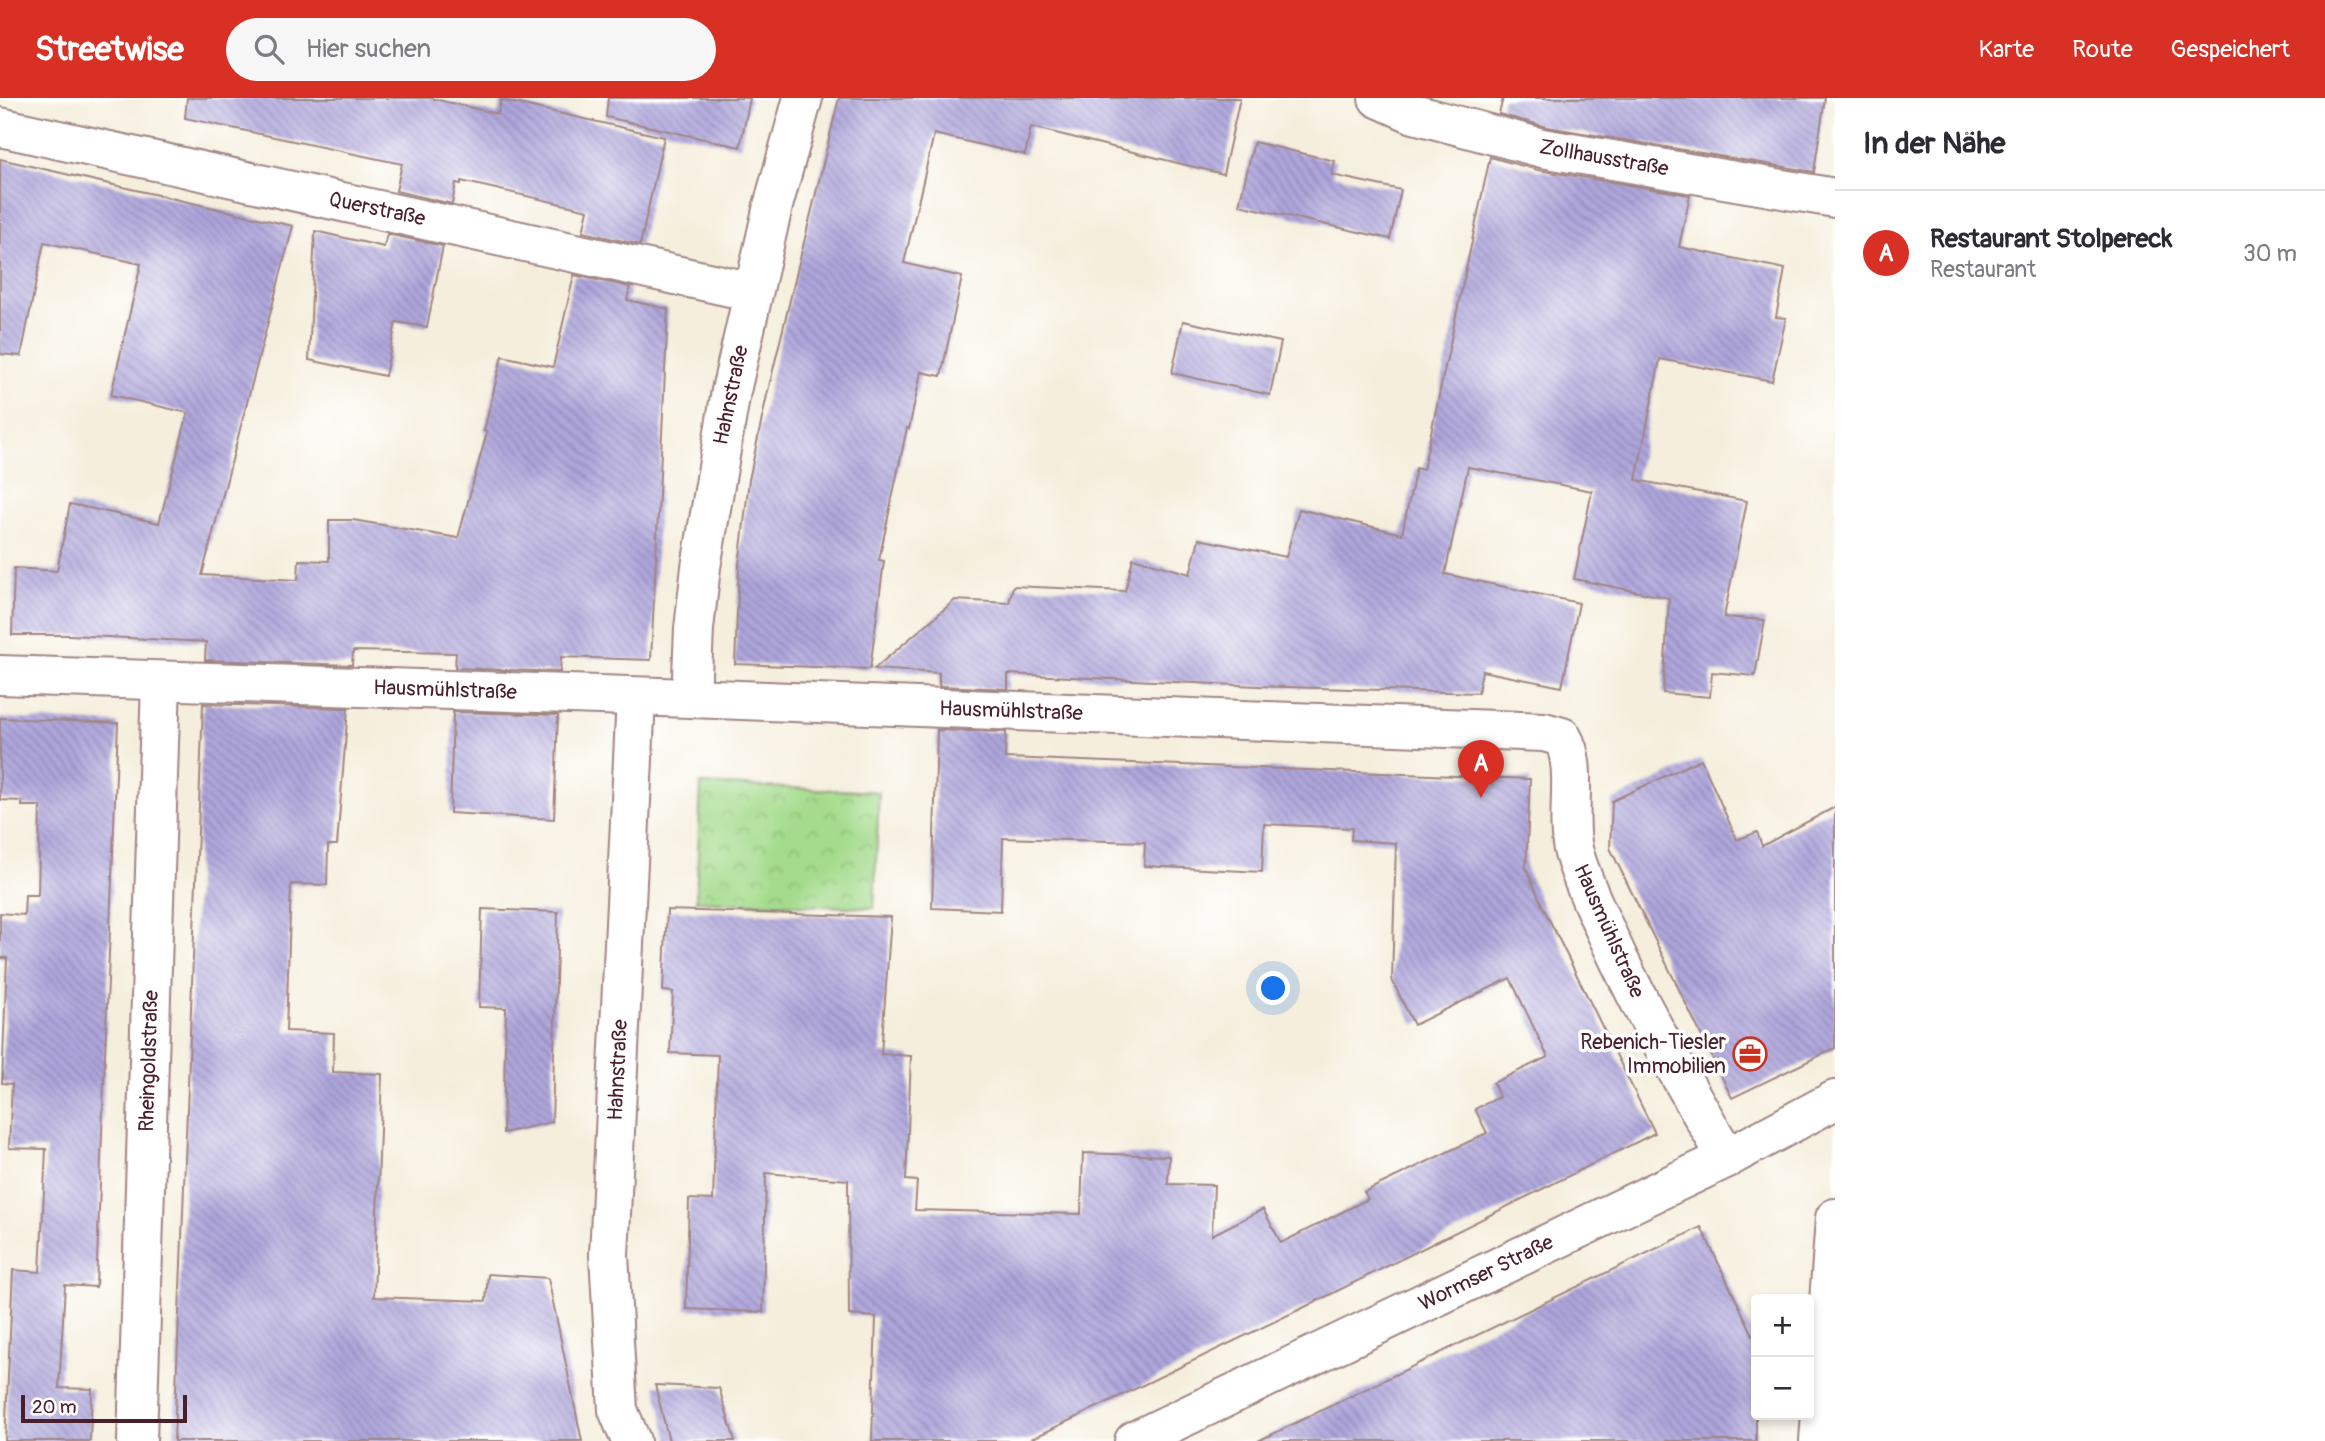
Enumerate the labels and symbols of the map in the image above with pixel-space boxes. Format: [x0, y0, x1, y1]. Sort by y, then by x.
street label: Zollhausstraße [1537, 133, 1671, 183]
street label: Querstraße [326, 186, 428, 233]
street label: Hahnstraße [707, 342, 755, 447]
street label: Hausmühlstraße [373, 674, 518, 706]
street label: Hausmühlstraße [939, 695, 1084, 727]
pin: A [1458, 740, 1504, 798]
street label: Hausmühlstraße [1567, 860, 1651, 1003]
your location [1256, 971, 1290, 1005]
street label: Rheingoldstraße [133, 989, 165, 1132]
street label: Hahnstraße [602, 1018, 634, 1121]
place label: Rebenich-Tiesler Immobilien [1580, 1029, 1726, 1080]
office icon: Rebenich-Tiesler Immobilien [1731, 1035, 1769, 1073]
street label: Wormser Straße [1414, 1228, 1558, 1317]
scale bar [21, 1392, 187, 1424]

